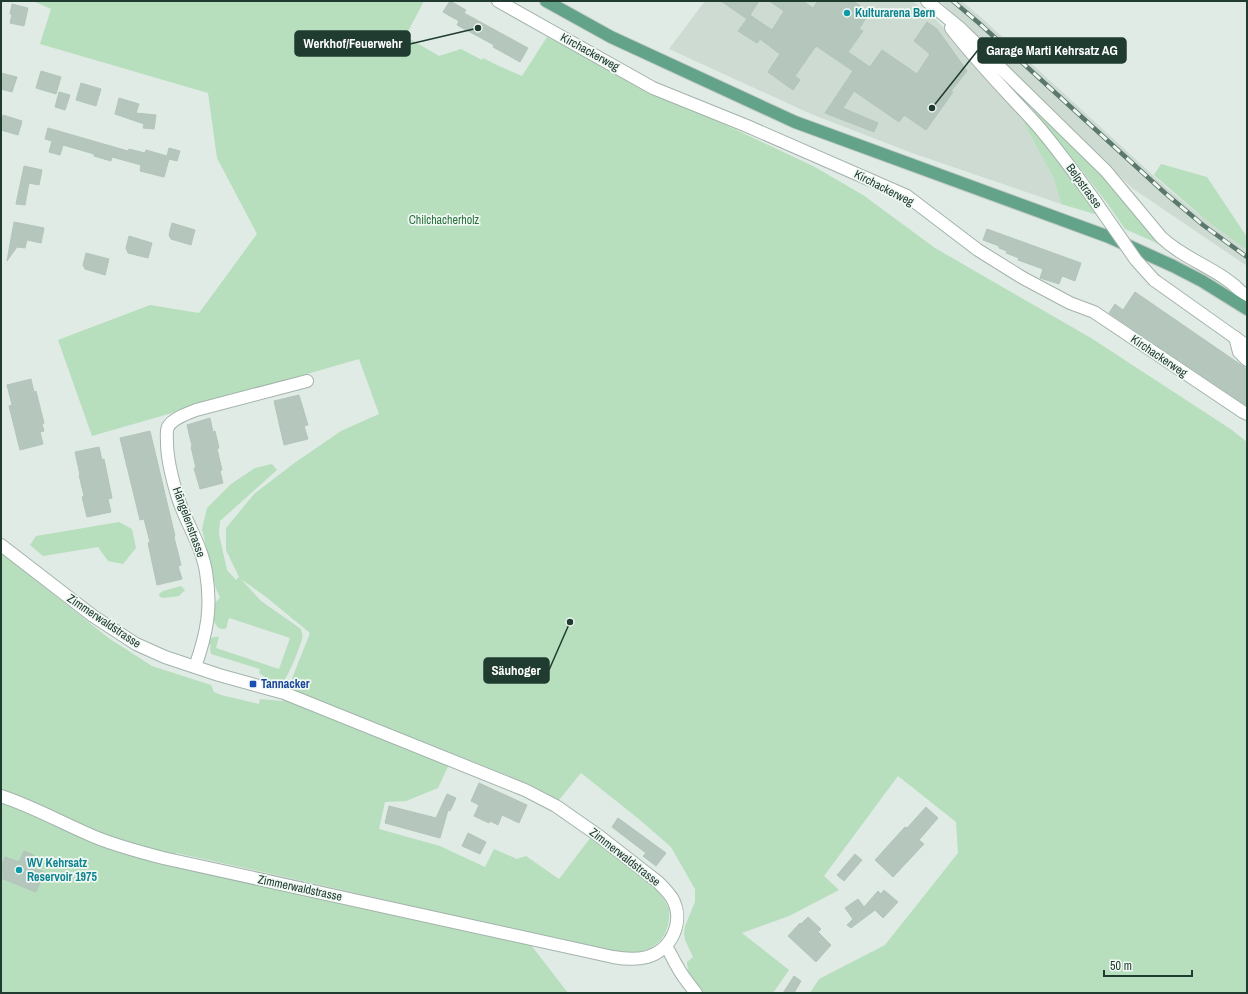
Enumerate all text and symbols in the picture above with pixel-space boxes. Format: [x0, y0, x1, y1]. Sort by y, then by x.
place label: Kulturarena Bern [855, 5, 935, 21]
marker: Kulturarena Bern [842, 8, 852, 18]
street label: Kirchackerweg [558, 29, 623, 75]
callout: Werkhof/Feuerwehr [295, 31, 410, 56]
text: Werkhof/Feuerwehr [304, 35, 403, 52]
callout: Garage Marti Kehrsatz AG [978, 38, 1126, 63]
text: Garage Marti Kehrsatz AG [986, 42, 1118, 59]
street label: Belpstrasse [1062, 160, 1106, 212]
street label: Kirchackerweg [851, 166, 917, 210]
park label: Chilchacherholz [409, 212, 479, 228]
street label: Kirchackerweg [1128, 331, 1191, 381]
street label: Hängelenstrasse [169, 485, 209, 559]
street label: Zimmerwaldstrasse [64, 590, 144, 652]
callout: Säuhoger [484, 658, 549, 683]
text: Säuhoger [491, 662, 541, 679]
place label: Tannacker [261, 676, 310, 692]
marker: Tannacker [248, 679, 258, 689]
street label: Zimmerwaldstrasse [586, 824, 664, 890]
place label: WV Kehrsatz Reservoir 1975 [27, 855, 98, 885]
marker: WV Kehrsatz Reservoir 1975 [14, 865, 24, 875]
street label: Zimmerwaldstrasse [256, 871, 344, 905]
scale bar [1104, 952, 1192, 978]
text: 50 m [1110, 958, 1132, 974]

